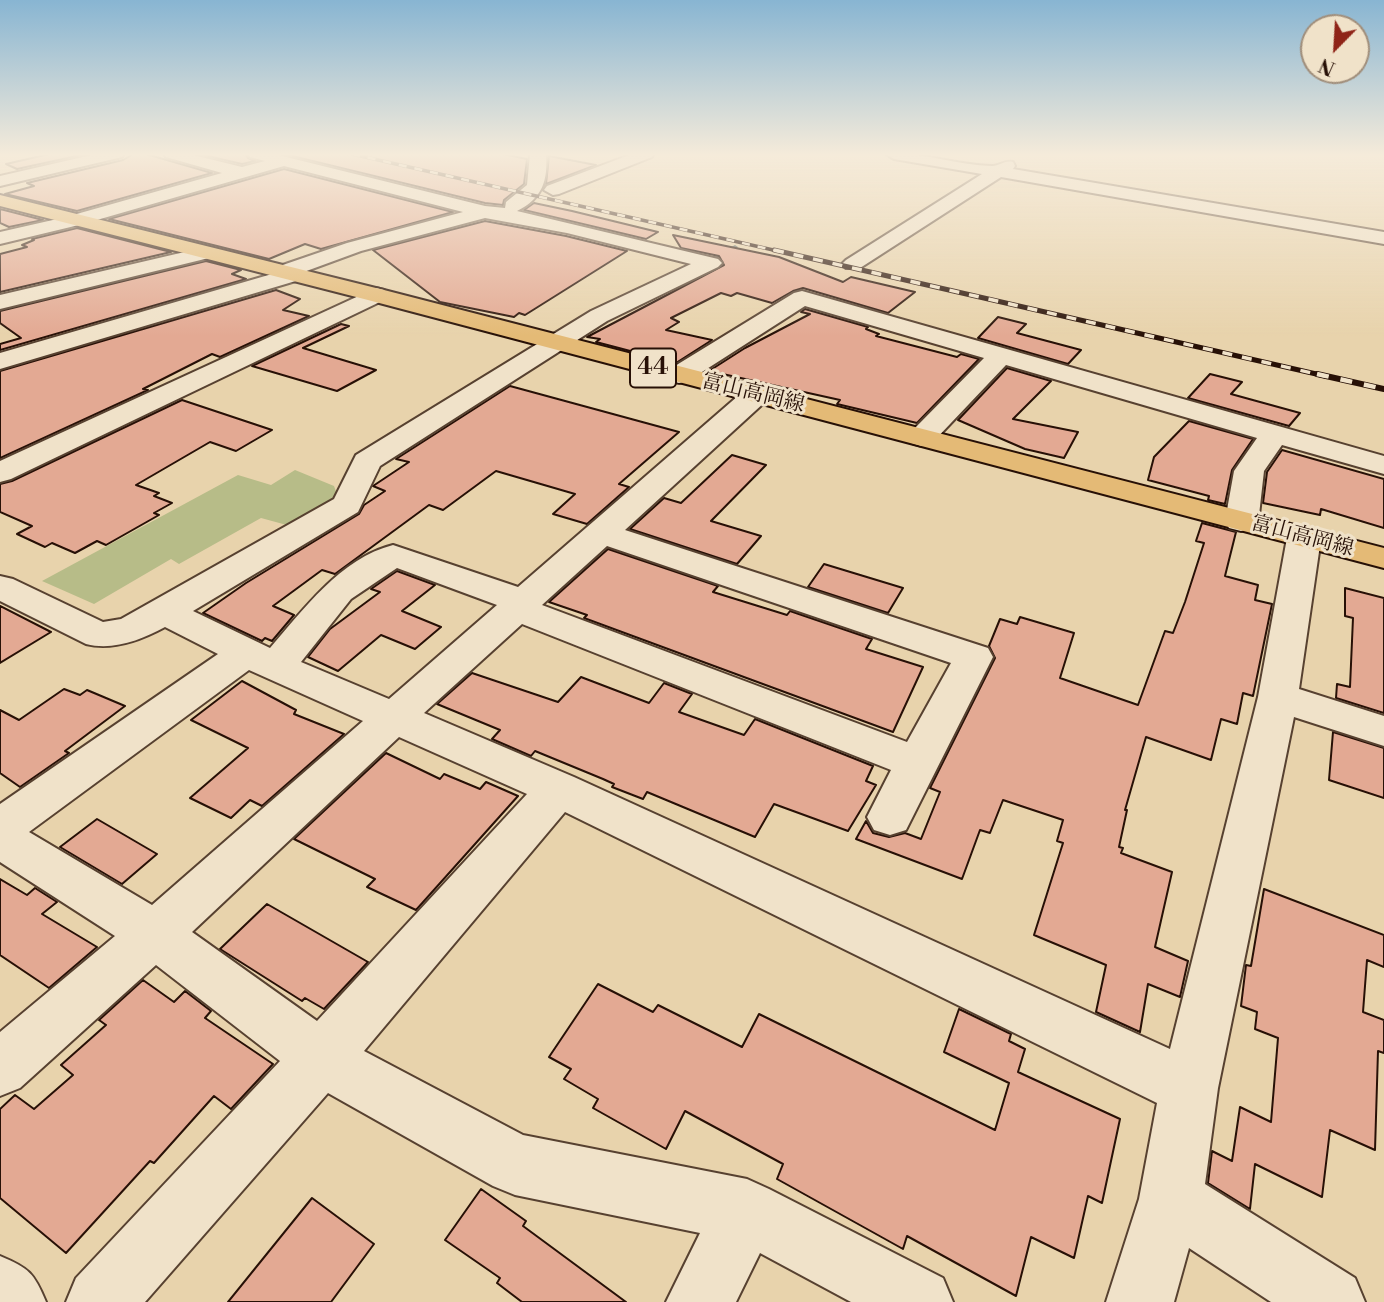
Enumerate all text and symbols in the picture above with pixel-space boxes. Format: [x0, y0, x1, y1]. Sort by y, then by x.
north arrow [1300, 14, 1370, 84]
text: N [1316, 52, 1339, 80]
road number: 44 [630, 348, 676, 388]
street label: 富山高岡線 [699, 369, 807, 419]
street label: 富山高岡線 [1248, 511, 1356, 563]

